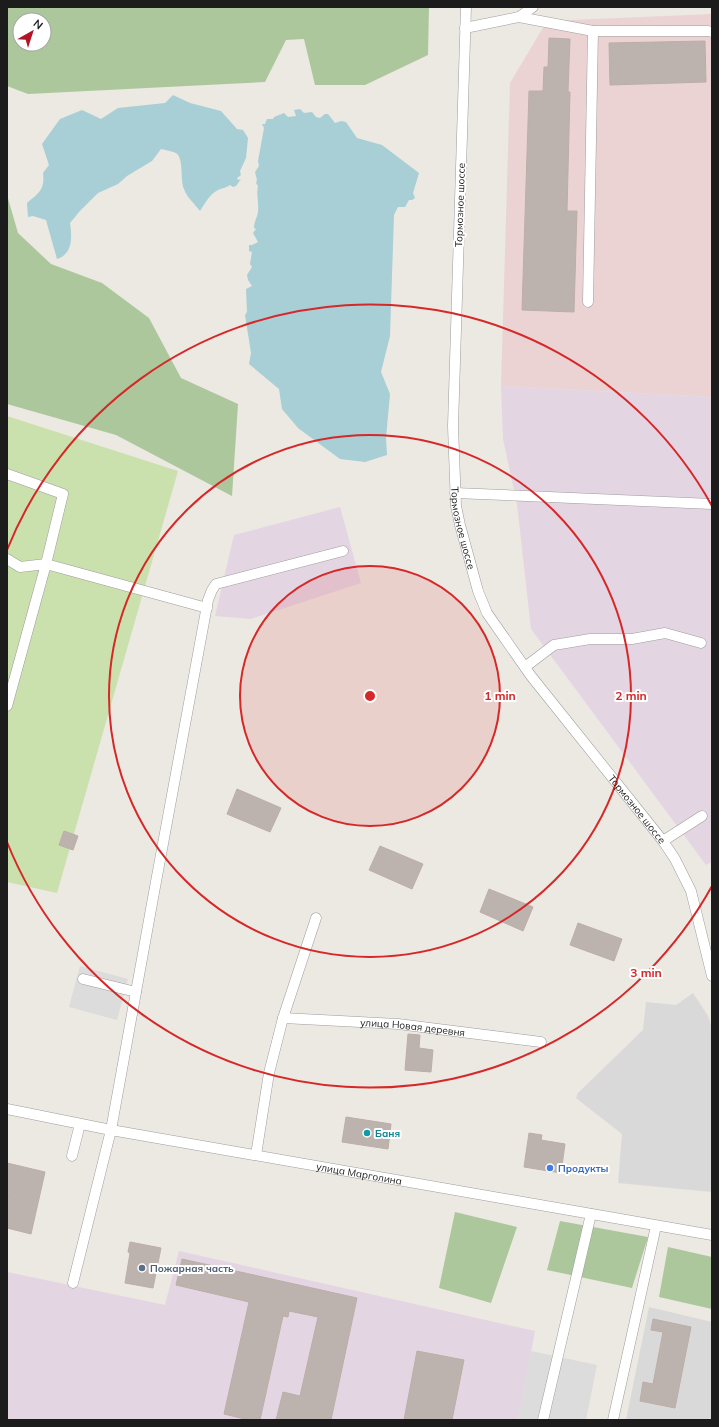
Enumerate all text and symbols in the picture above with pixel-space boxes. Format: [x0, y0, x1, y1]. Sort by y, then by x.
north arrow [12, 12, 52, 52]
text: N [31, 16, 46, 32]
street label: Тормозное шоссе [452, 162, 468, 247]
street label: Тормозное шоссе [449, 486, 478, 571]
text: 1 min [484, 688, 516, 703]
text: 2 min [615, 688, 647, 703]
centre of rings [363, 689, 377, 703]
street label: Тормозное шоссе [606, 772, 669, 846]
text: 3 min [630, 965, 662, 980]
street label: улица Новая деревня [360, 1016, 466, 1039]
place label: Баня [375, 1127, 400, 1140]
marker: Баня [362, 1128, 372, 1138]
street label: улица Марголина [315, 1159, 403, 1187]
place label: Продукты [558, 1162, 609, 1175]
marker: Продукты [545, 1163, 555, 1173]
place label: Пожарная часть [150, 1262, 234, 1275]
marker: Пожарная часть [137, 1263, 147, 1273]

